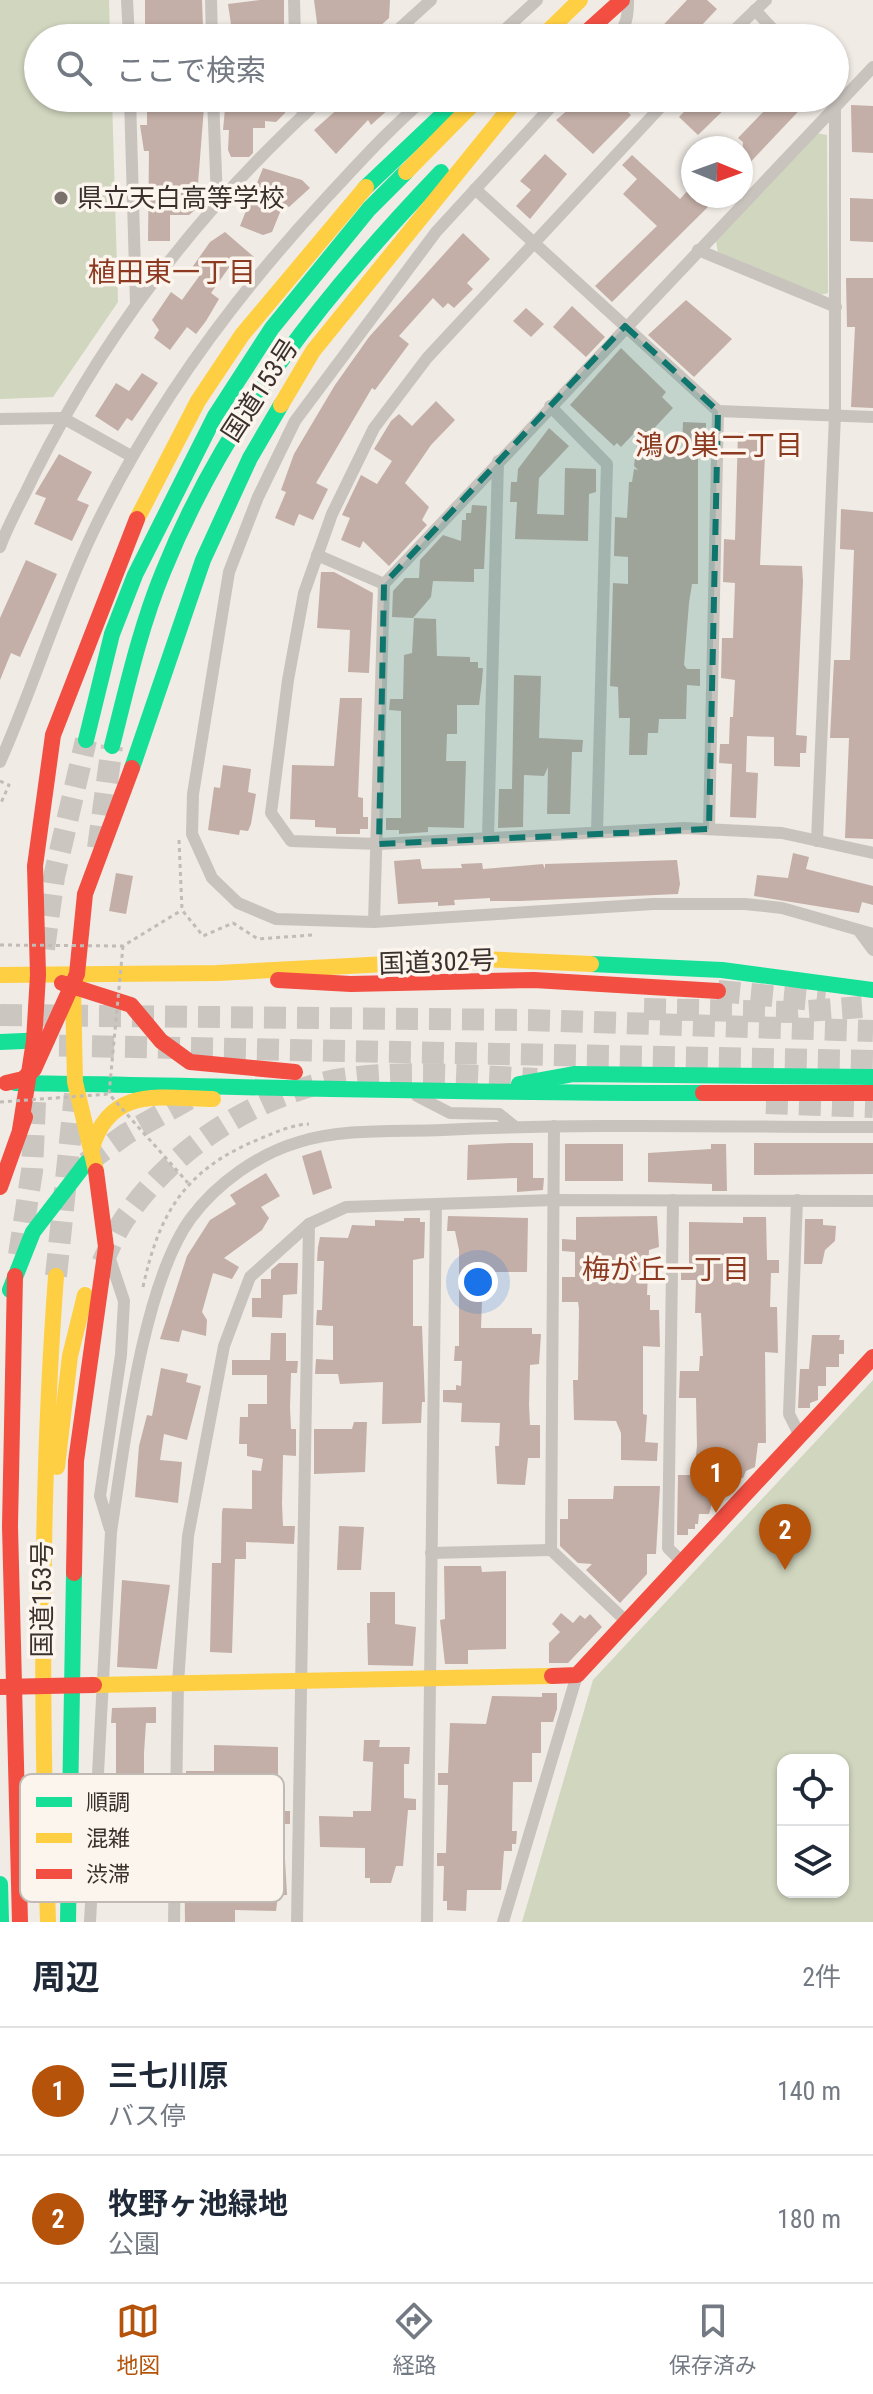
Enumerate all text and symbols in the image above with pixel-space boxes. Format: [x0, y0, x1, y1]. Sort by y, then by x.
search box [24, 24, 849, 112]
icon: search [52, 46, 96, 90]
text: ここで検索 [116, 53, 266, 88]
north arrow [681, 136, 753, 208]
place label: 県立天白高等学校 [77, 183, 285, 213]
marker: 県立天白高等学校 [52, 189, 70, 207]
district label: 植田東一丁目 [88, 256, 256, 289]
street label: 国道153号 [216, 333, 304, 447]
district label: 鴻の巣二丁目 [635, 429, 803, 462]
street label: 国道302号 [378, 945, 496, 979]
district label: 梅が丘一丁目 [582, 1253, 750, 1286]
your location [458, 1262, 498, 1302]
pin: 1 [690, 1447, 742, 1513]
pin: 2 [759, 1504, 811, 1570]
street label: 国道153号 [27, 1541, 57, 1657]
map controls [777, 1754, 849, 1898]
button: locate [777, 1754, 849, 1826]
legend [20, 1774, 284, 1902]
text: 順調 [86, 1790, 130, 1815]
text: 混雑 [86, 1826, 130, 1851]
button: layers [777, 1826, 849, 1898]
text: 渋滞 [86, 1862, 130, 1887]
text: 周辺 [32, 1957, 100, 1997]
text: 2件 [802, 1962, 841, 1992]
text: 三七川原 [108, 2058, 228, 2093]
text: 1 [51, 2076, 65, 2106]
text: 140 m [777, 2076, 841, 2106]
text: バス停 [108, 2101, 186, 2131]
text: 牧野ヶ池緑地 [108, 2186, 288, 2221]
text: 2 [51, 2204, 65, 2234]
text: 180 m [777, 2204, 841, 2234]
text: 公園 [108, 2229, 160, 2259]
tab: 地図 [116, 2299, 160, 2379]
tab: 経路 [392, 2299, 437, 2379]
tab: 保存済み [669, 2299, 757, 2379]

